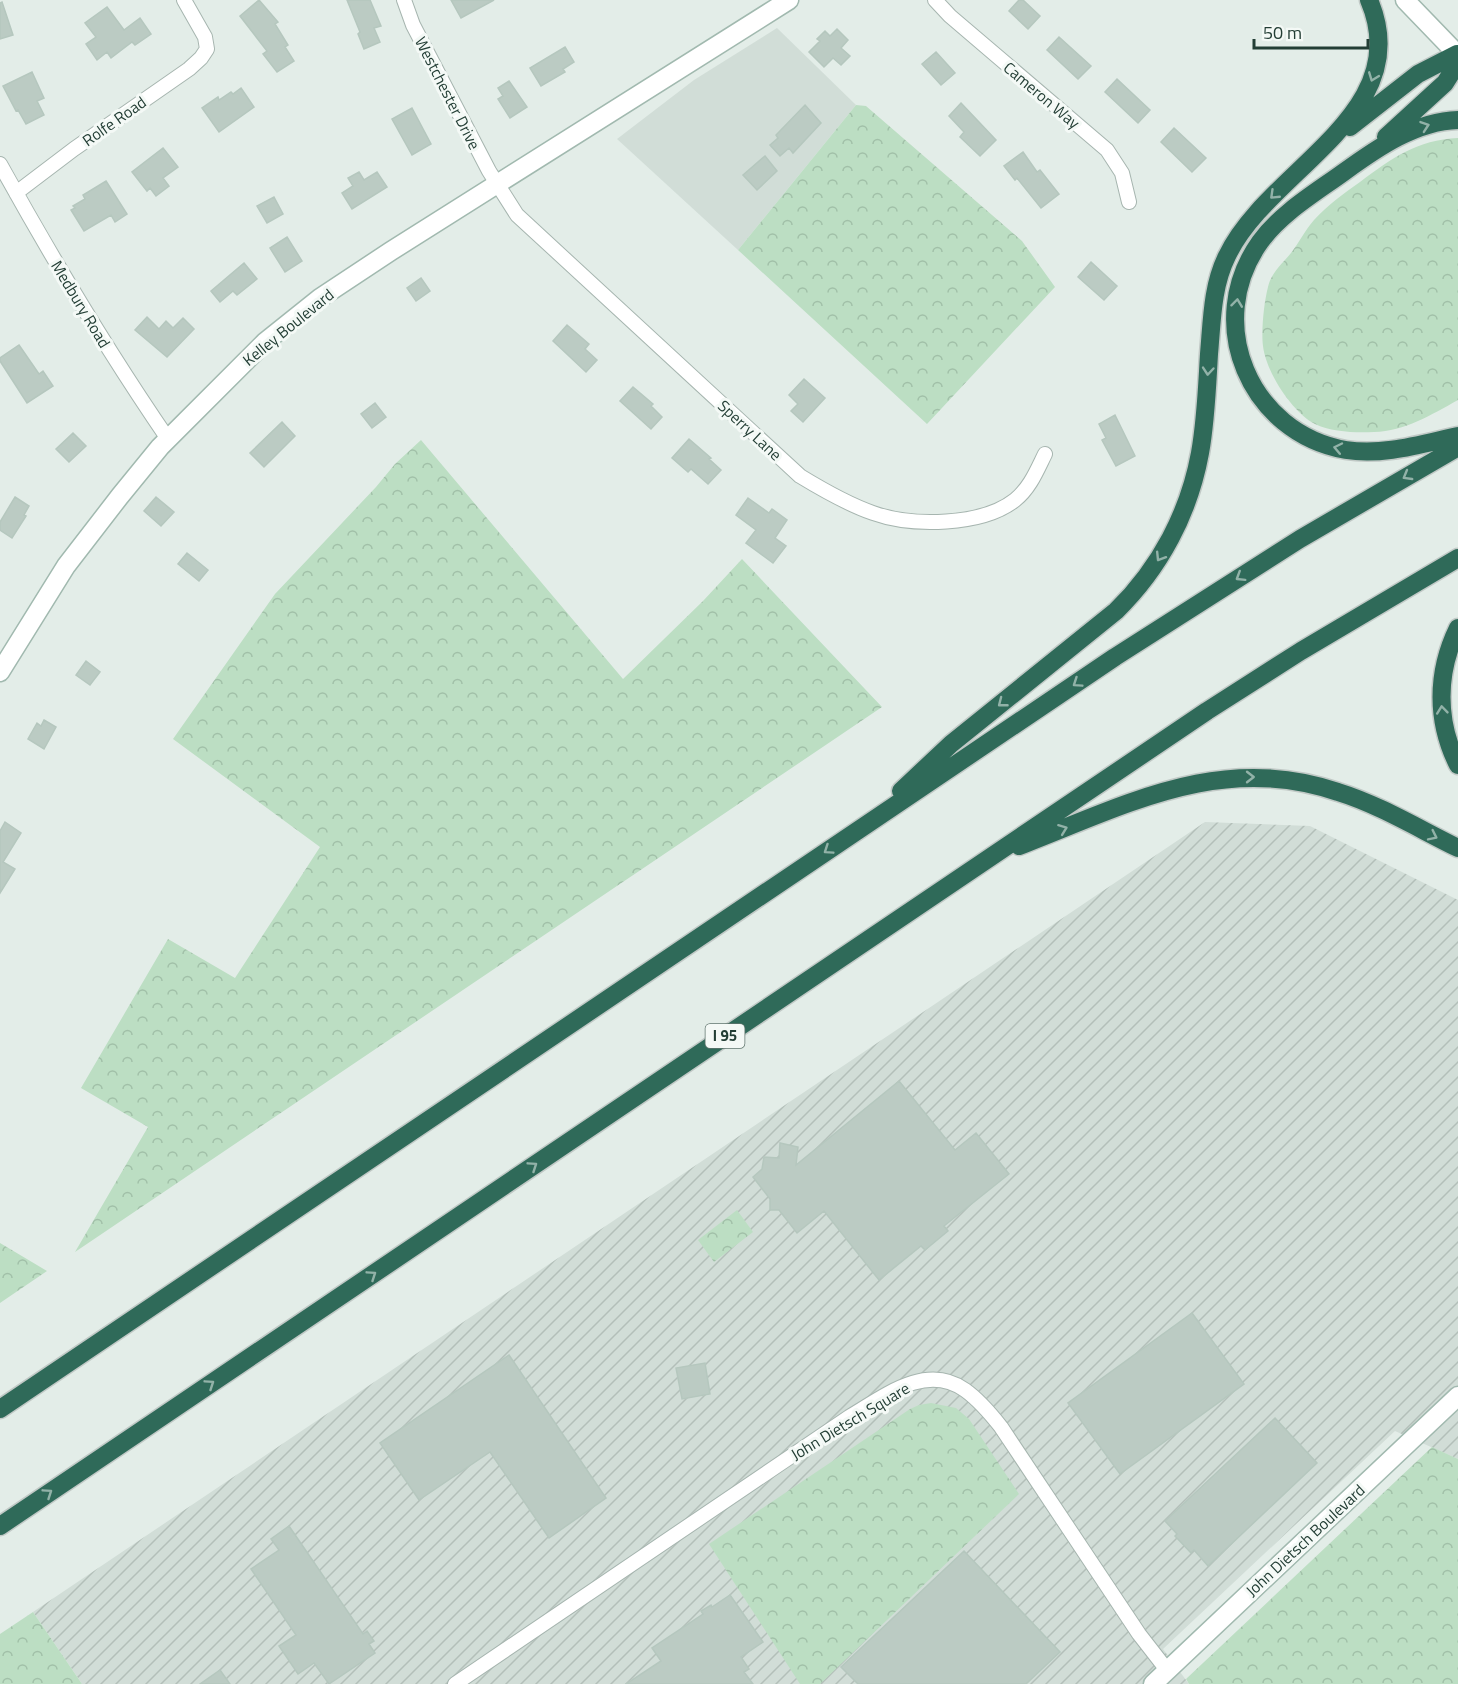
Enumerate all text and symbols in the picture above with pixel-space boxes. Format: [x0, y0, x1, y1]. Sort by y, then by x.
scale bar [1254, 12, 1368, 50]
text: 50 m [1263, 19, 1302, 46]
street label: Westchester Drive [409, 32, 487, 154]
street label: Cameron Way [998, 56, 1086, 134]
one-way arrow [1368, 71, 1381, 82]
street label: Rolfe Road [77, 90, 151, 152]
one-way arrow [1419, 121, 1429, 133]
one-way arrow [1270, 187, 1281, 198]
street label: Medbury Road [45, 256, 117, 352]
street label: Kelley Boulevard [237, 283, 339, 371]
one-way arrow [1230, 299, 1242, 308]
one-way arrow [1202, 366, 1215, 375]
street label: Sperry Lane [713, 394, 787, 466]
one-way arrow [1334, 442, 1344, 455]
one-way arrow [1403, 469, 1413, 480]
one-way arrow [1155, 551, 1167, 561]
one-way arrow [1236, 569, 1246, 581]
one-way arrow [1073, 676, 1084, 687]
one-way arrow [998, 695, 1009, 706]
one-way arrow [1436, 705, 1449, 714]
one-way arrow [1245, 771, 1254, 783]
one-way arrow [1057, 824, 1068, 836]
one-way arrow [1427, 828, 1438, 840]
one-way arrow [824, 843, 835, 854]
road number: I 95 [706, 1024, 744, 1048]
one-way arrow [527, 1162, 538, 1173]
one-way arrow [365, 1271, 376, 1282]
street label: John Dietsch Square [786, 1376, 914, 1466]
one-way arrow [203, 1380, 214, 1391]
street label: John Dietsch Boulevard [1240, 1478, 1370, 1602]
one-way arrow [42, 1489, 53, 1500]

